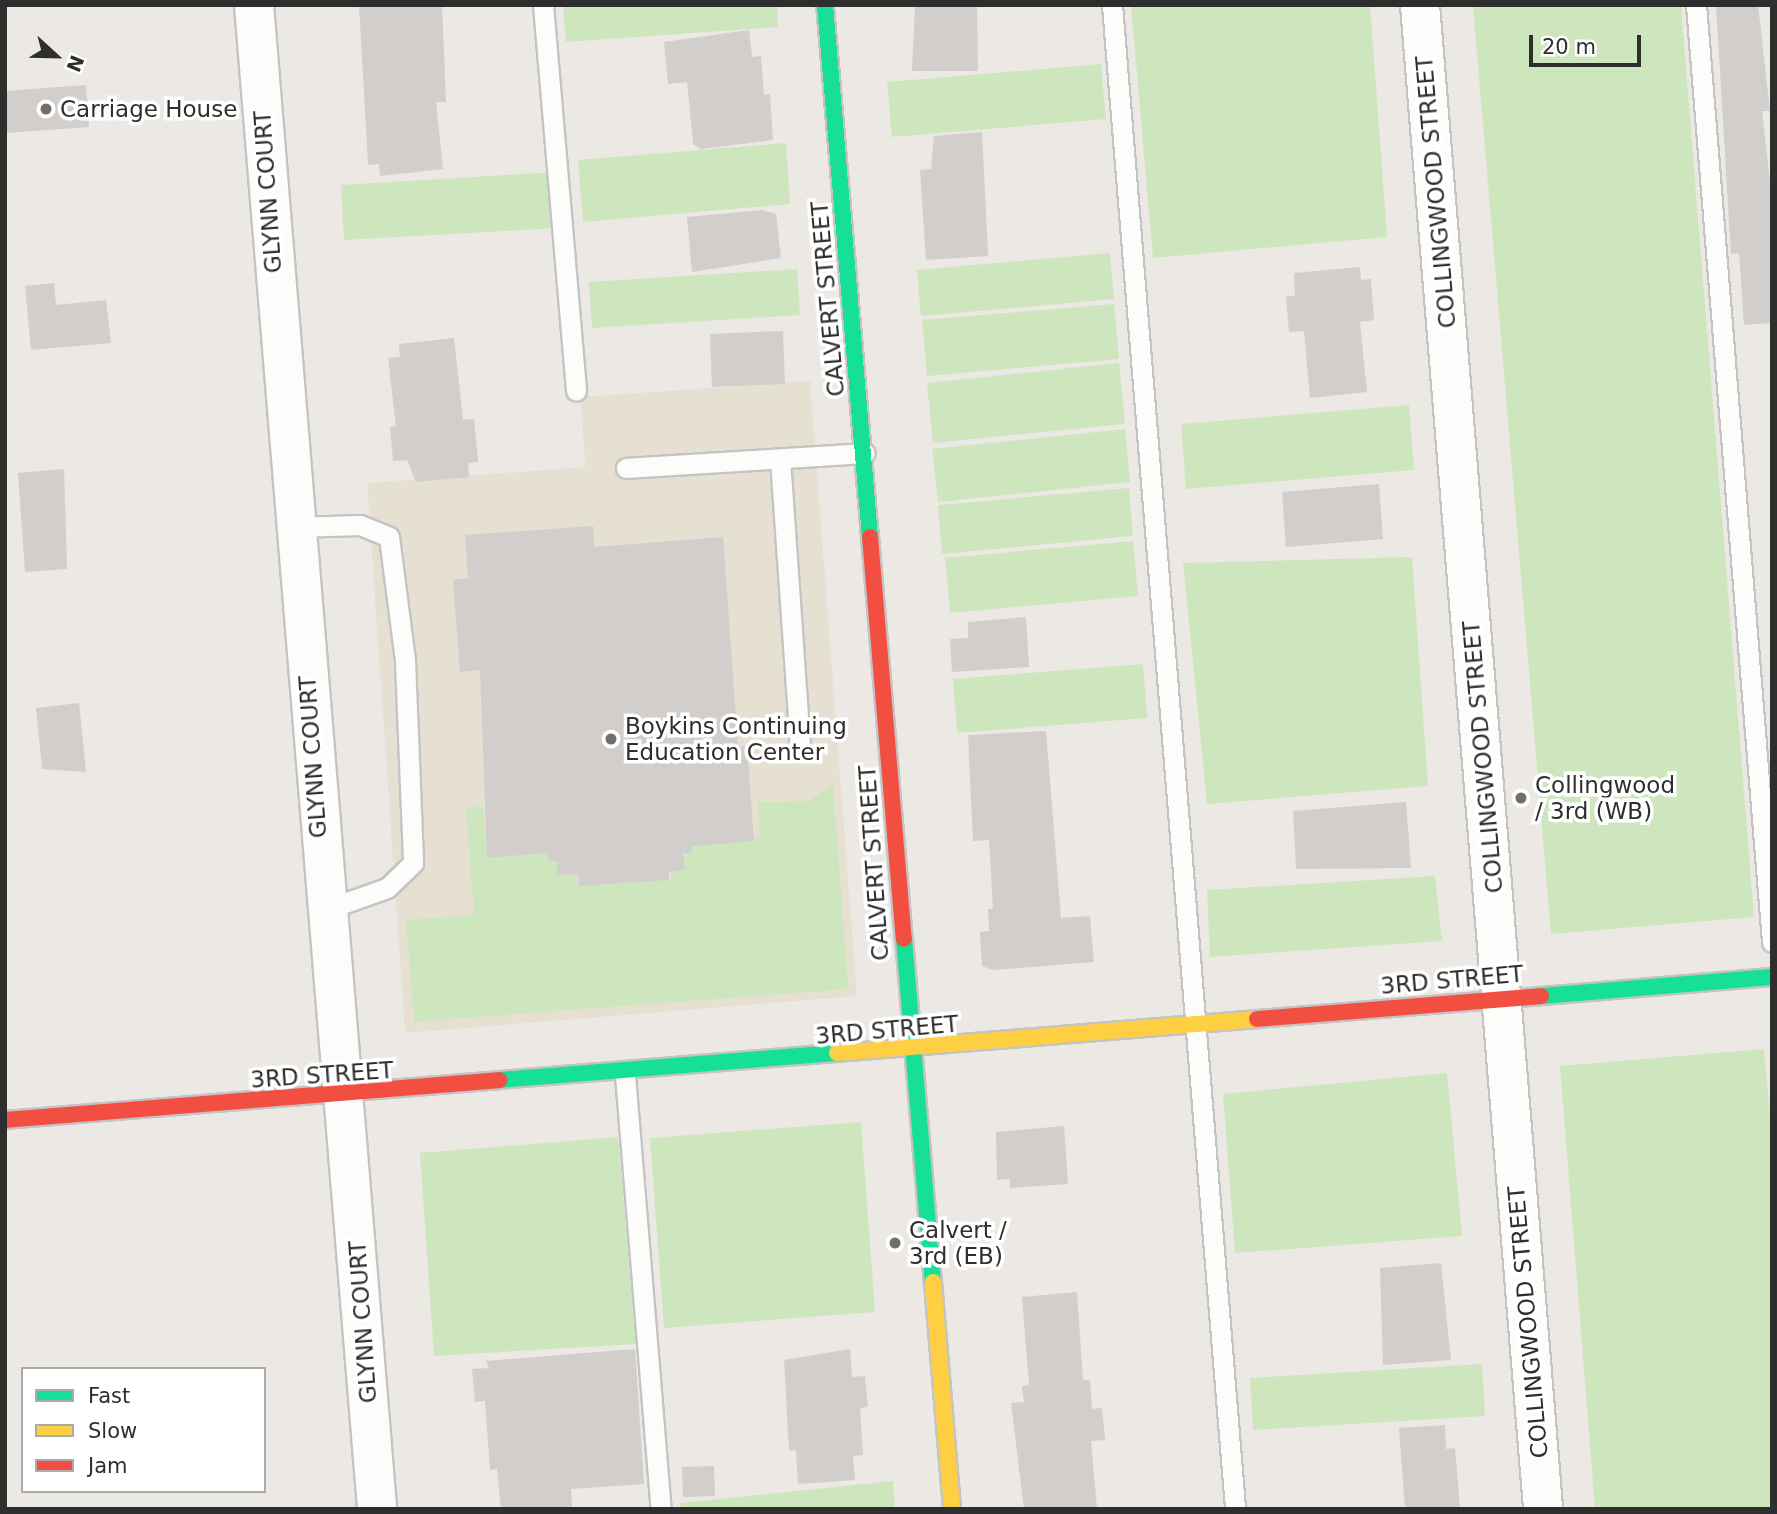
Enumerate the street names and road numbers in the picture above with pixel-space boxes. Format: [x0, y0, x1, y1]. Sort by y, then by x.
street label: COLLINGWOOD STREET [1410, 55, 1462, 329]
street label: GLYNN COURT [249, 110, 287, 274]
street label: CALVERT STREET [806, 200, 850, 398]
street label: COLLINGWOOD STREET [1457, 620, 1509, 894]
street label: GLYNN COURT [294, 675, 332, 839]
street label: CALVERT STREET [853, 764, 895, 962]
street label: 3RD STREET [1379, 960, 1525, 1000]
street label: 3RD STREET [814, 1010, 960, 1050]
street label: 3RD STREET [250, 1056, 394, 1094]
street label: COLLINGWOOD STREET [1502, 1185, 1554, 1459]
street label: GLYNN COURT [344, 1240, 382, 1404]

